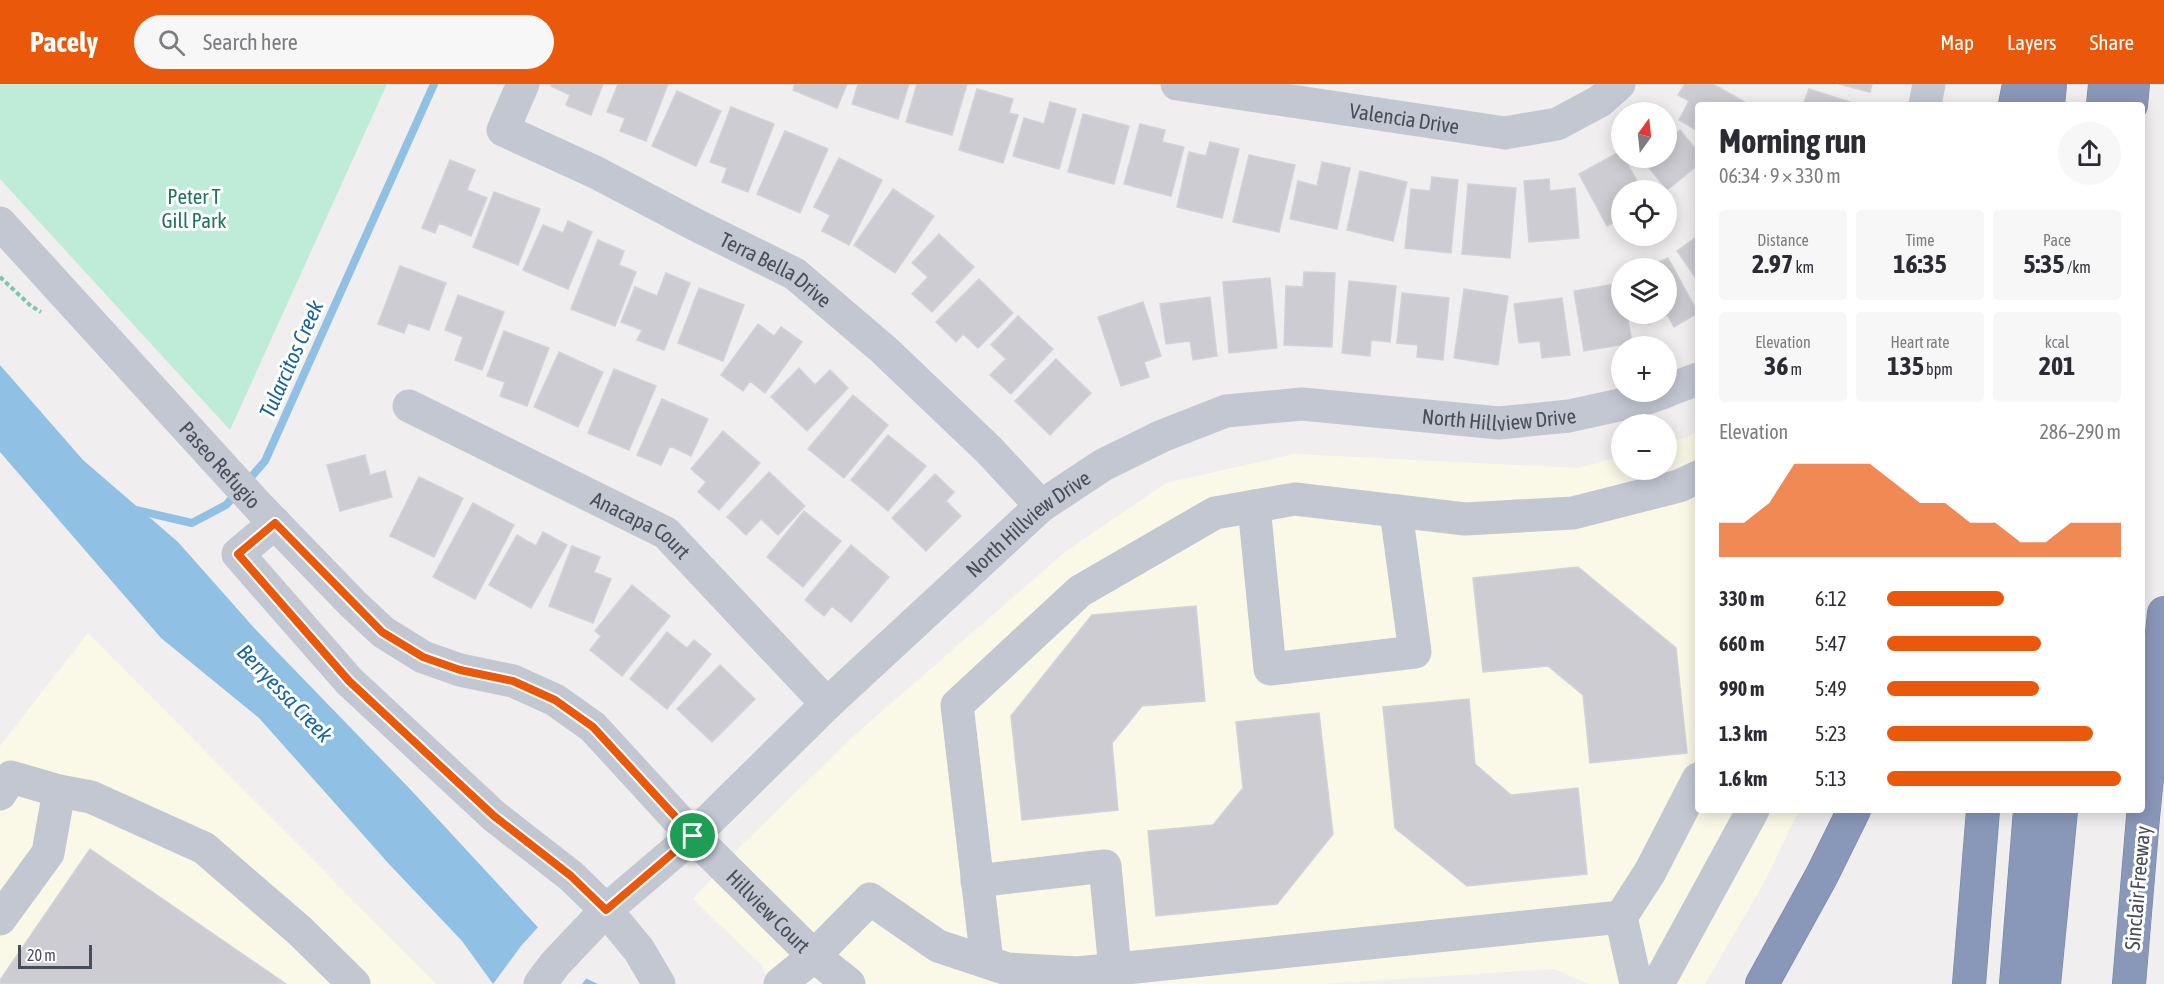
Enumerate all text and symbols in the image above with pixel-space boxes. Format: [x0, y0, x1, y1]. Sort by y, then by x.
search box [134, 15, 554, 69]
text: Pacely [30, 26, 98, 58]
icon: search [155, 26, 188, 59]
text: Search here [203, 29, 298, 55]
text: Map [1940, 30, 1974, 54]
text: Layers [2007, 30, 2057, 54]
text: Share [2090, 30, 2134, 54]
street label: Valencia Drive [1348, 98, 1461, 138]
north arrow [1611, 102, 1677, 168]
map controls [1611, 102, 1677, 480]
text: Morning run [1719, 122, 1866, 160]
button: share [2058, 122, 2121, 185]
text: 06:34 · 9 × 330 m [1719, 164, 1841, 187]
button: locate [1611, 180, 1677, 246]
park label: Peter T Gill Park [161, 184, 227, 232]
street label: Terra Bella Drive [716, 227, 837, 312]
text: Distance [1757, 231, 1809, 249]
text: Time [1905, 231, 1935, 249]
text: Pace [2043, 231, 2071, 249]
text: 2.97 [1752, 249, 1793, 279]
text: 16:35 [1893, 249, 1947, 279]
text: 5:35 [2023, 249, 2065, 279]
button: layers [1611, 258, 1677, 324]
text: km [1793, 258, 1814, 276]
text: /km [2065, 258, 2091, 276]
water label: Tularcitos Creek [253, 296, 329, 422]
text: Elevation [1755, 333, 1811, 351]
text: Heart rate [1891, 333, 1949, 351]
text: kcal [2045, 333, 2069, 351]
button: + [1611, 336, 1677, 402]
text: 36 [1764, 351, 1788, 381]
text: 135 [1887, 351, 1924, 381]
text: 201 [2039, 351, 2075, 381]
text: m [1788, 360, 1802, 378]
text: bpm [1924, 360, 1953, 378]
street label: North Hillview Drive [1421, 403, 1578, 435]
button: − [1611, 414, 1677, 480]
street label: Paseo Refugio [175, 416, 266, 513]
text: Elevation [1719, 420, 1788, 443]
text: 286–290 m [2039, 420, 2121, 443]
street label: North Hillview Drive [961, 465, 1094, 582]
street label: Anacapa Court [587, 486, 696, 563]
text: 330 m [1719, 587, 1764, 610]
text: 6:12 [1815, 587, 1847, 610]
text: 660 m [1719, 632, 1764, 655]
text: 5:47 [1815, 632, 1847, 655]
water label: Berryessa Creek [232, 639, 338, 748]
text: 990 m [1719, 677, 1764, 700]
text: 5:49 [1815, 677, 1847, 700]
text: 1.3 km [1719, 722, 1767, 745]
text: 5:23 [1815, 722, 1847, 745]
text: 1.6 km [1719, 767, 1767, 790]
text: 5:13 [1815, 767, 1847, 790]
pin [667, 810, 718, 861]
icon: arrive [676, 819, 709, 852]
street label: Sinclair Freeway [2120, 825, 2154, 951]
street label: Hillview Court [722, 864, 815, 957]
scale bar [18, 942, 92, 970]
text: 20 m [27, 946, 56, 964]

